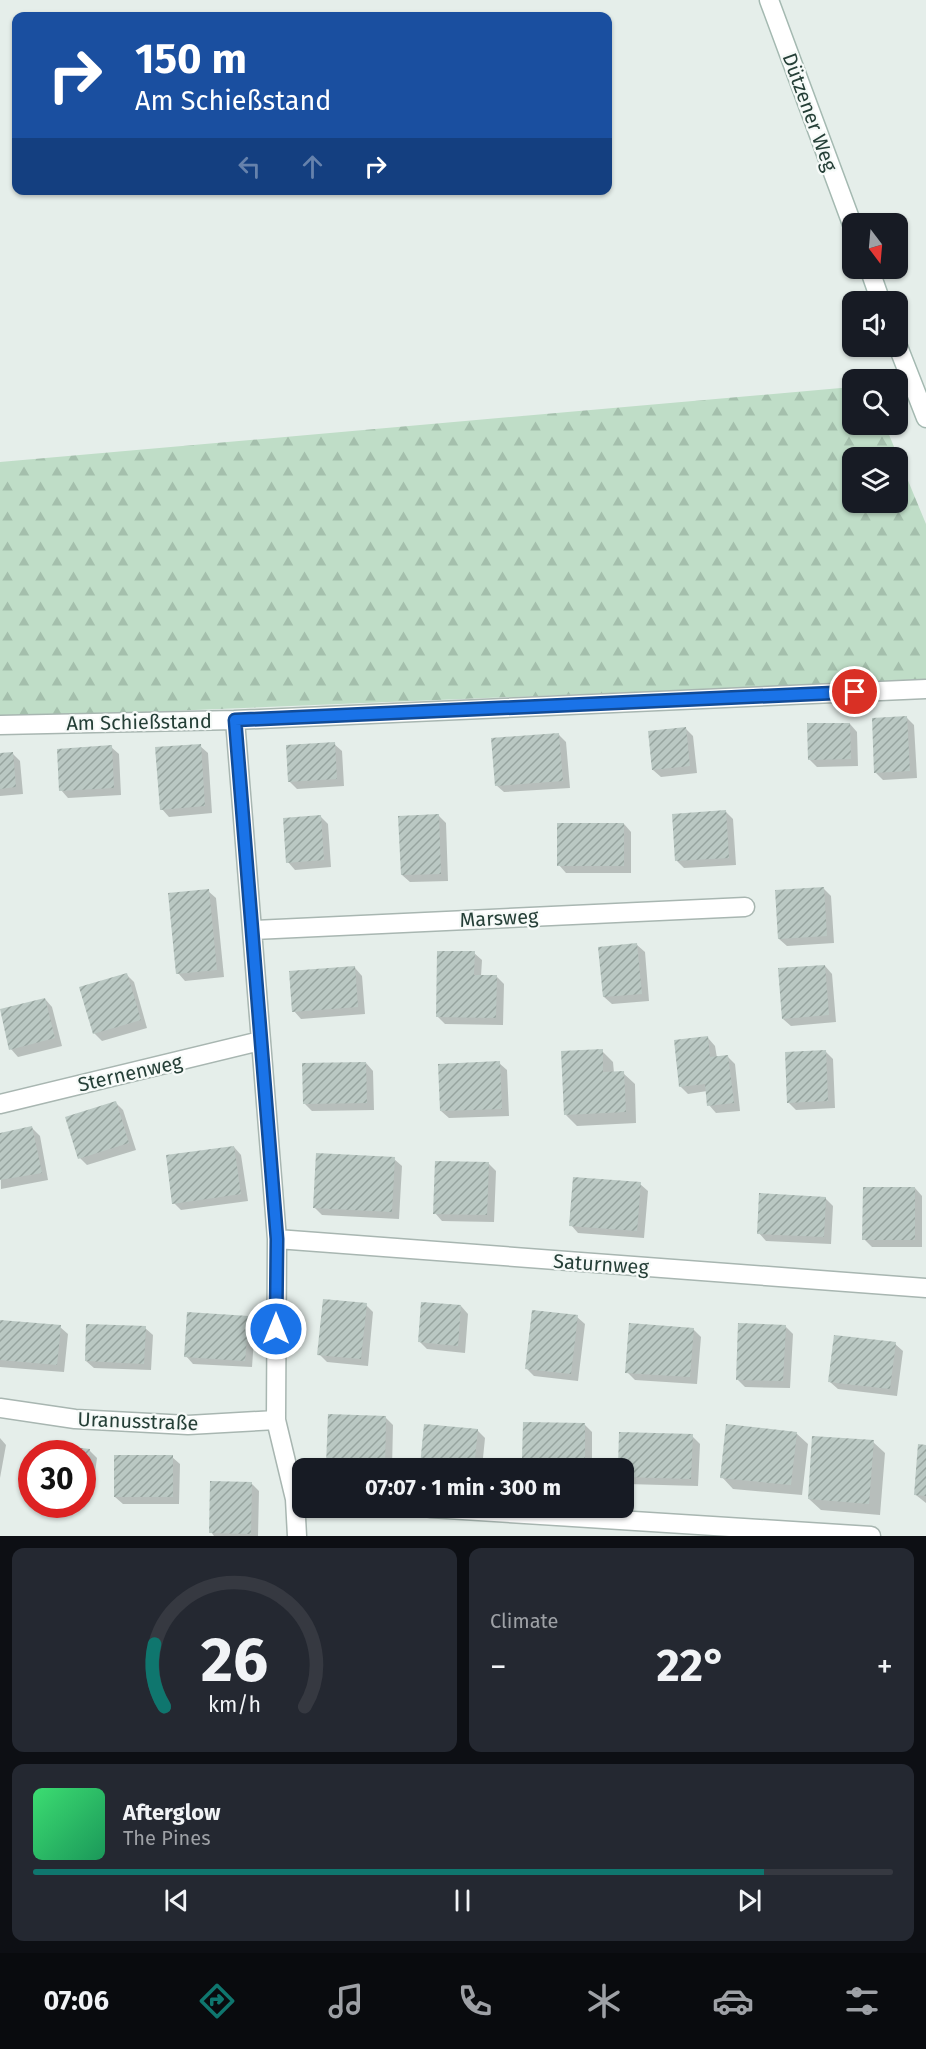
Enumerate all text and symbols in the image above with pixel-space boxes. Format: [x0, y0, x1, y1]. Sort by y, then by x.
text: 150 m [135, 34, 247, 84]
icon: right [36, 36, 114, 114]
street label: Dützener Weg [777, 49, 843, 175]
text: Am Schießstand [135, 85, 331, 117]
icon: left [233, 150, 266, 183]
icon: ahead [296, 150, 329, 183]
icon: right [359, 150, 392, 183]
north arrow [842, 213, 908, 279]
map controls [842, 213, 908, 513]
button: sound [842, 291, 908, 357]
button: search [842, 369, 908, 435]
button: layers [842, 447, 908, 513]
pin [829, 666, 880, 717]
icon: arrive [838, 675, 871, 708]
street label: Am Schießstand [66, 709, 212, 735]
street label: Marsweg [459, 904, 540, 932]
street label: Sternenweg [75, 1049, 185, 1097]
street label: Saturnweg [552, 1249, 650, 1279]
position arrow [244, 1297, 308, 1361]
street label: Uranusstraße [77, 1407, 199, 1435]
speed limit sign: 30 [18, 1440, 96, 1518]
text: 07:07 · 1 min · 300 m [365, 1474, 561, 1501]
text: Climate [490, 1609, 558, 1633]
text: 26 [201, 1623, 268, 1698]
text: 22° [657, 1639, 727, 1693]
text: − [490, 1647, 507, 1687]
text: + [877, 1647, 893, 1687]
text: km/h [208, 1692, 261, 1718]
text: Afterglow [123, 1799, 220, 1826]
text: The Pines [123, 1826, 210, 1850]
icon: previous [160, 1884, 193, 1917]
icon: pause [446, 1884, 479, 1917]
icon: next [733, 1884, 766, 1917]
icon: directions [196, 1980, 238, 2022]
icon: music [325, 1980, 367, 2022]
icon: phone [454, 1980, 496, 2022]
icon: climate [583, 1980, 625, 2022]
icon: car [712, 1980, 754, 2022]
icon: filters [841, 1980, 883, 2022]
text: 07:06 [43, 1985, 109, 2017]

